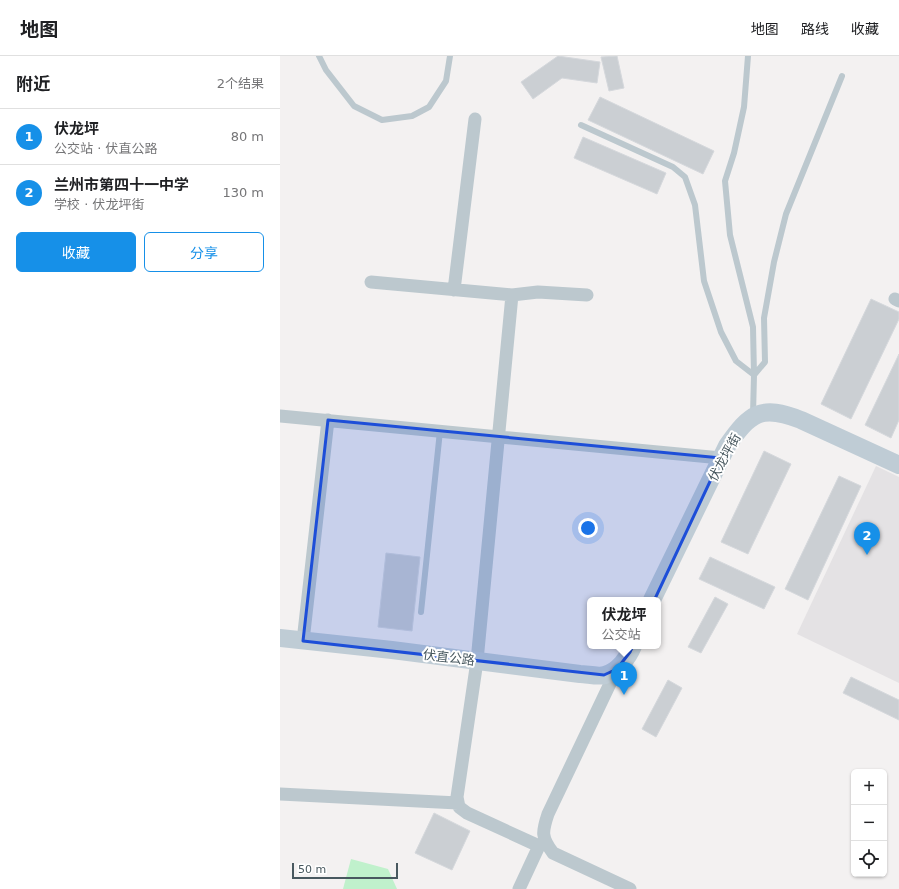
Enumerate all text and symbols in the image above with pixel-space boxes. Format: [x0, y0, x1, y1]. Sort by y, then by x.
text: 地图 [20, 18, 58, 40]
text: 地图 [751, 21, 779, 37]
text: 路线 [801, 21, 829, 37]
text: 收藏 [851, 21, 879, 37]
text: 附近 [16, 74, 50, 94]
text: 2个结果 [217, 76, 264, 91]
text: 伏龙坪 [54, 120, 99, 138]
text: 1 [24, 129, 34, 144]
text: 80 m [231, 129, 264, 144]
text: 公交站 · 伏直公路 [54, 141, 157, 156]
text: 兰州市第四十一中学 [54, 176, 189, 194]
text: 2 [24, 185, 34, 200]
text: 130 m [222, 185, 264, 200]
text: 学校 · 伏龙坪街 [54, 197, 144, 212]
button: 收藏 [16, 232, 136, 272]
button: 分享 [144, 232, 264, 272]
street label: 伏龙坪街 [705, 431, 744, 484]
your location [578, 518, 598, 538]
pin: 2 [854, 522, 880, 555]
popup [587, 597, 661, 649]
text: 伏龙坪 [601, 606, 647, 624]
text: 公交站 [601, 627, 641, 642]
street label: 伏直公路 [422, 647, 476, 668]
pin: 1 [611, 662, 637, 695]
map controls [851, 769, 887, 877]
button: + [851, 769, 887, 805]
button: − [851, 805, 887, 841]
button: locate [851, 841, 887, 877]
scale bar [292, 861, 398, 880]
text: 50 m [298, 863, 326, 876]

